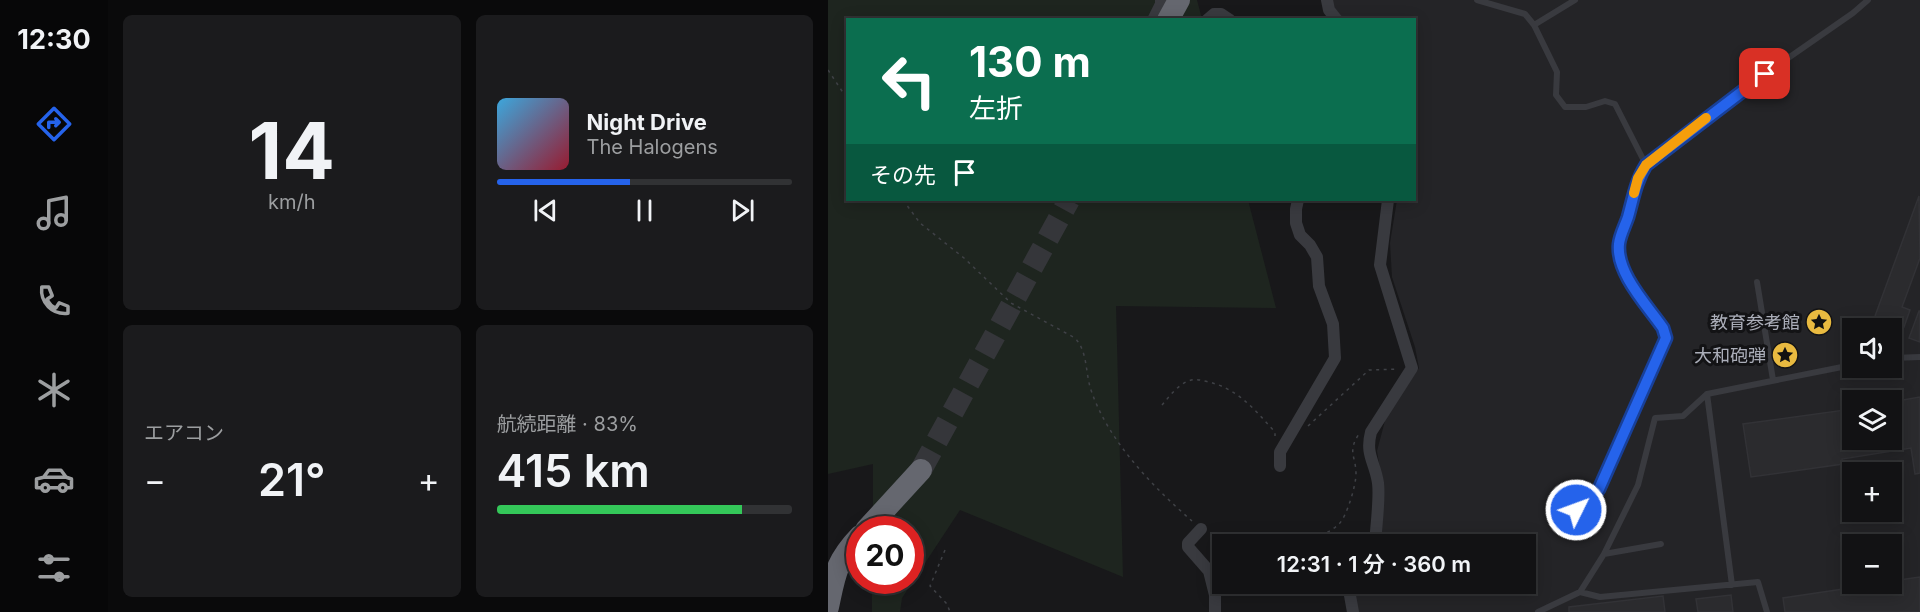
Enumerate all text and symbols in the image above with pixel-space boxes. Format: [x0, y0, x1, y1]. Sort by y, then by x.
text: 12:30 [17, 23, 91, 56]
text: 130 m [969, 36, 1091, 87]
icon: left [870, 42, 948, 120]
pin [1739, 48, 1790, 99]
icon: arrive [1748, 57, 1781, 90]
text: 左折 [969, 92, 1023, 125]
icon: directions [33, 103, 75, 145]
text: 14 [249, 103, 335, 198]
text: Night Drive [587, 109, 707, 135]
text: The Halogens [587, 135, 718, 159]
icon: arrive [948, 156, 981, 189]
text: その先 [870, 162, 936, 188]
text: km/h [268, 190, 316, 214]
icon: music [33, 192, 75, 234]
icon: previous [529, 194, 562, 227]
icon: pause [628, 194, 661, 227]
icon: next [726, 194, 759, 227]
icon: phone [33, 280, 75, 322]
place icon: 教育参考館 [1804, 307, 1834, 337]
place label: 教育参考館 [1710, 312, 1800, 333]
map controls [1842, 318, 1902, 594]
button: sound [1842, 318, 1902, 378]
place icon: 大和砲弾 [1770, 340, 1800, 370]
place label: 大和砲弾 [1694, 345, 1766, 366]
icon: climate [33, 369, 75, 411]
button: layers [1842, 390, 1902, 450]
text: 航続距離 · 83% [497, 412, 638, 436]
text: エアコン [144, 421, 224, 445]
text: 415 km [497, 443, 650, 498]
text: 21° [258, 452, 326, 507]
icon: car [33, 458, 75, 500]
text: − [144, 460, 166, 500]
text: + [418, 460, 440, 500]
button: + [1842, 462, 1902, 522]
position arrow [1544, 478, 1608, 542]
speed limit sign: 20 [846, 516, 924, 594]
button: − [1842, 534, 1902, 594]
icon: filters [33, 547, 75, 589]
text: 12:31 · 1 分 · 360 m [1277, 551, 1471, 577]

